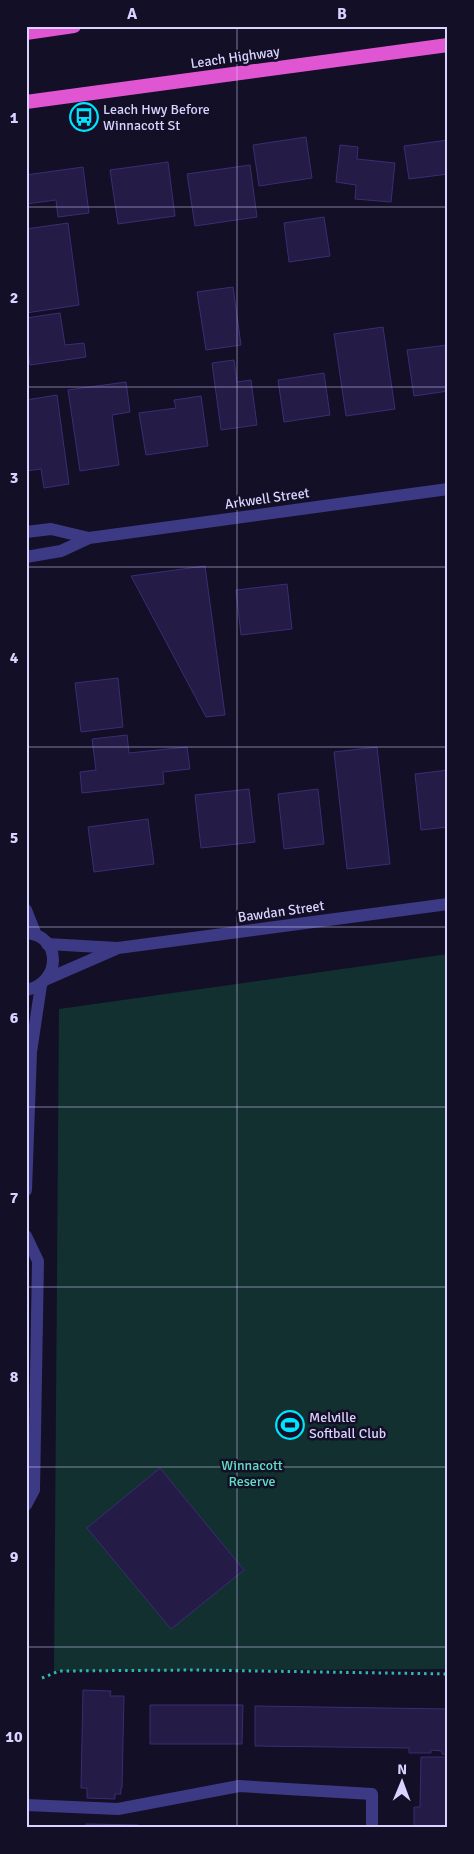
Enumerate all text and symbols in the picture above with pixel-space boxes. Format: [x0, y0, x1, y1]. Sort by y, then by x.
text: A [127, 4, 138, 24]
text: B [337, 4, 347, 24]
street label: Leach Highway [189, 43, 281, 72]
place label: Leach Hwy Before Winnacott St [103, 101, 210, 134]
bus stop icon: Leach Hwy Before Winnacott St [69, 102, 99, 132]
text: 1 [10, 108, 19, 128]
text: 2 [10, 288, 18, 308]
text: 3 [10, 468, 18, 488]
street label: Arkwell Street [224, 484, 311, 513]
text: 4 [10, 648, 19, 668]
text: 5 [10, 828, 18, 848]
street label: Bawdan Street [237, 897, 326, 926]
text: 6 [10, 1008, 19, 1028]
text: 7 [10, 1188, 19, 1208]
text: 8 [10, 1367, 19, 1387]
place label: Melville Softball Club [309, 1409, 386, 1442]
sports icon: Melville Softball Club [275, 1410, 305, 1440]
park label: Winnacott Reserve [221, 1457, 283, 1490]
text: 9 [10, 1547, 19, 1567]
text: 10 [5, 1727, 23, 1747]
north arrow [376, 1756, 426, 1806]
text: N [397, 1761, 407, 1778]

